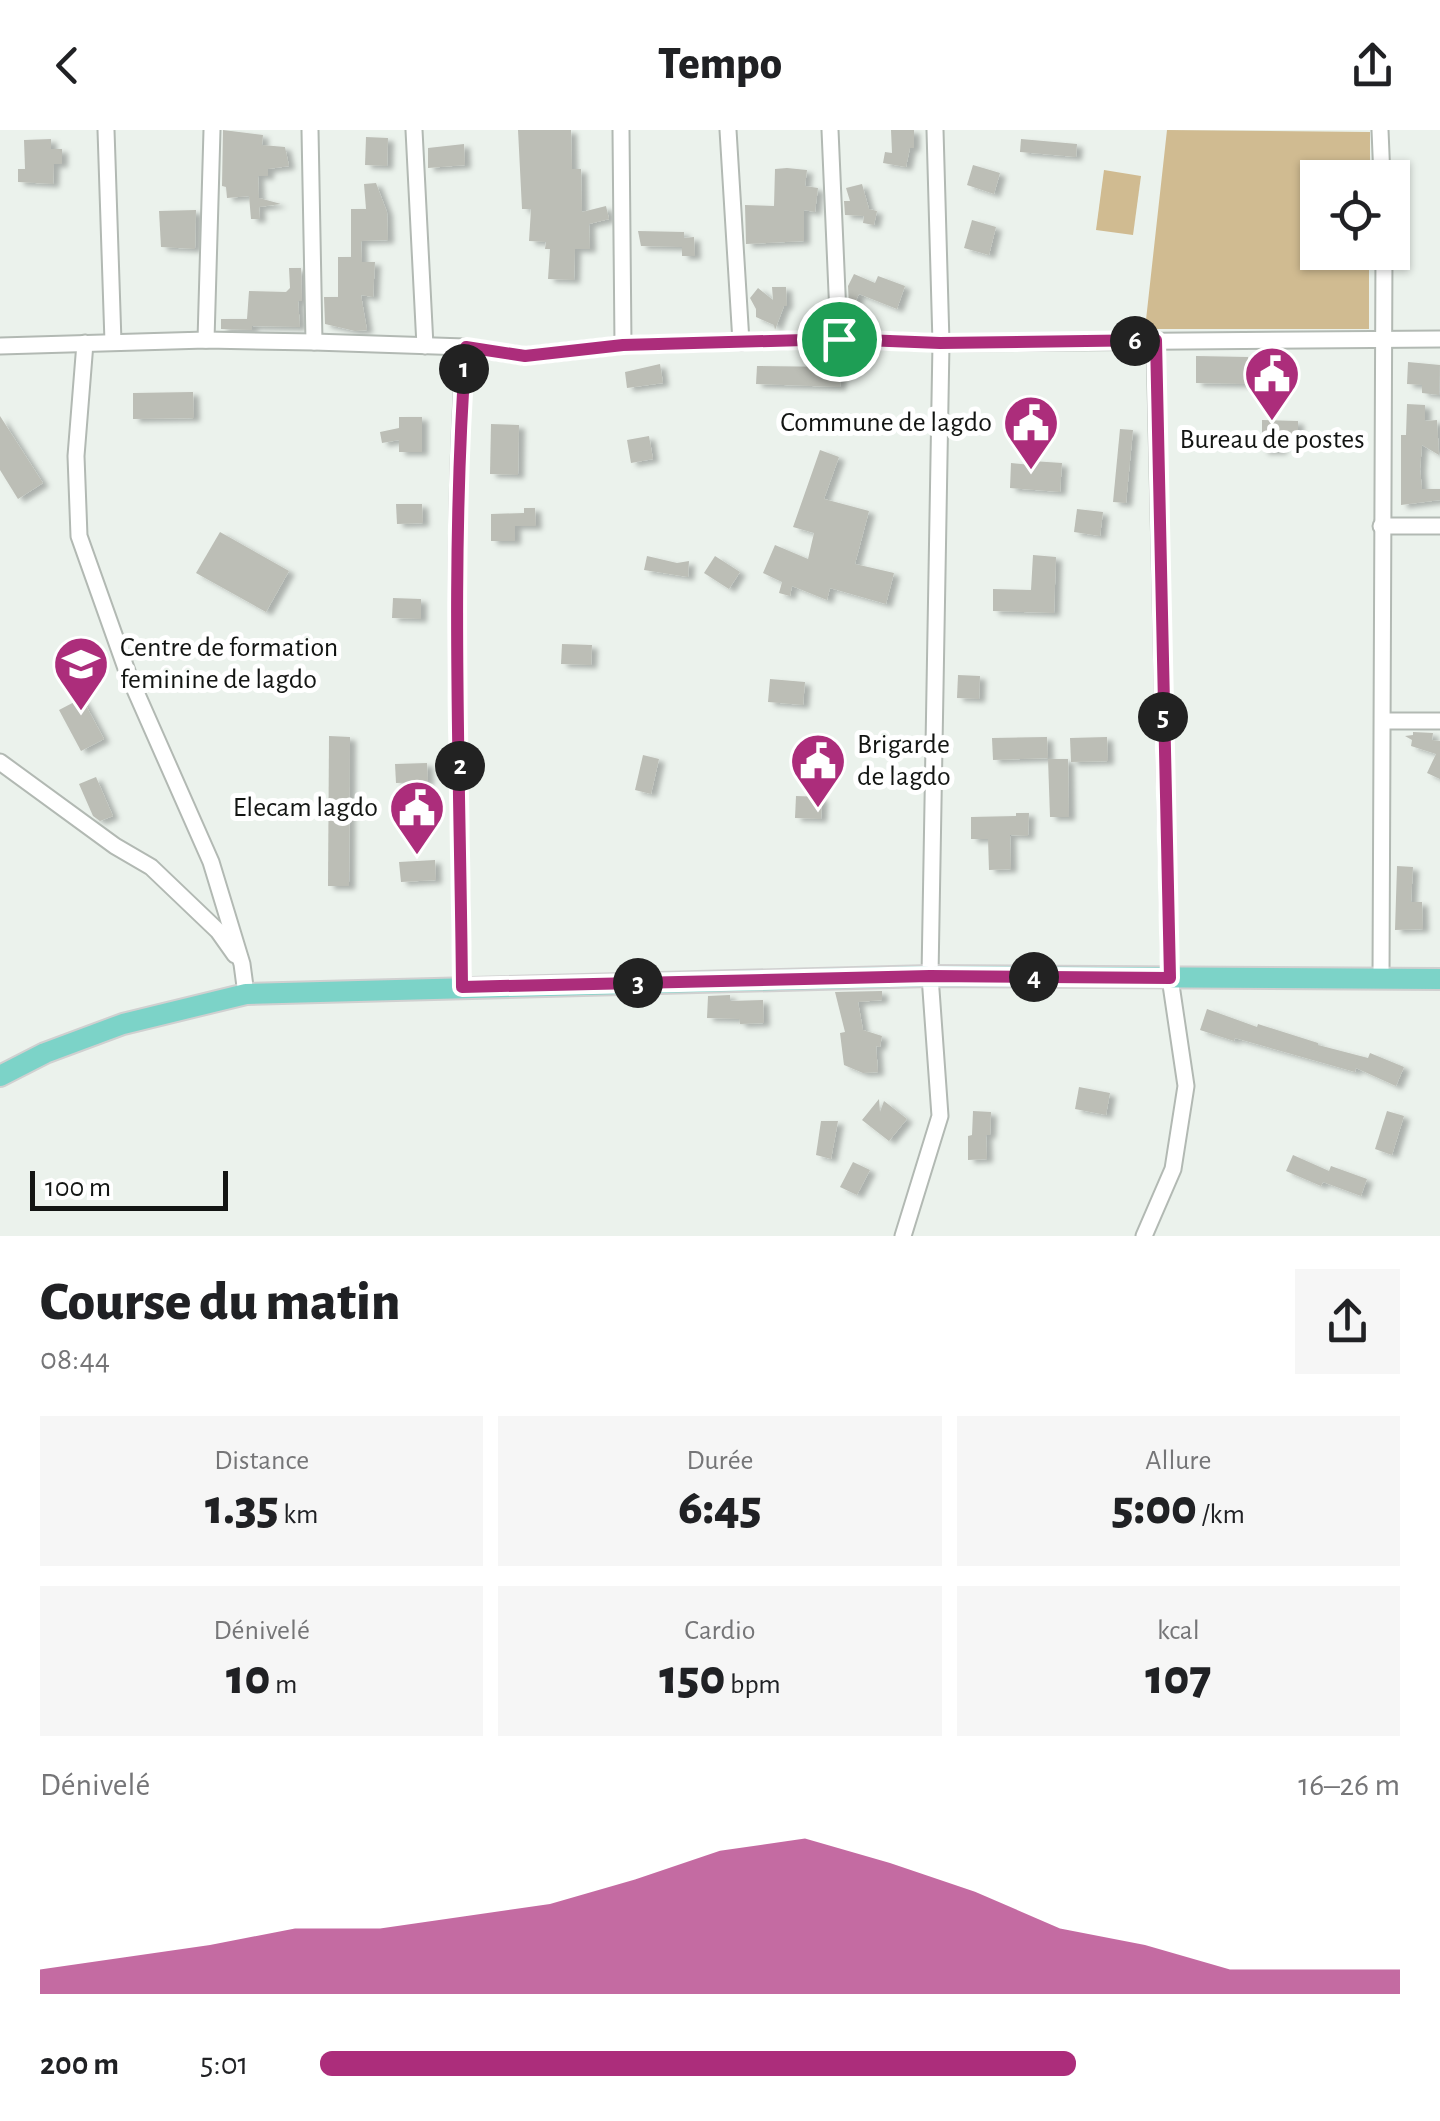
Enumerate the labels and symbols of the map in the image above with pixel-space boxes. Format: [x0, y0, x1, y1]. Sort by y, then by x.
pin [797, 297, 882, 382]
pin: 6 [1110, 316, 1160, 366]
pin: 1 [439, 344, 489, 394]
public building icon: Bureau de postes [1242, 344, 1302, 423]
public building icon: Commune de lagdo [1001, 393, 1061, 472]
place label: Commune de lagdo [780, 409, 992, 437]
place label: Bureau de postes [1180, 426, 1365, 454]
school or university icon: Centre de formation feminine de lagdo [51, 634, 111, 713]
place label: Centre de formation feminine de lagdo [120, 634, 338, 694]
pin: 5 [1138, 692, 1188, 742]
public building icon: Brigarde de lagdo [788, 731, 848, 810]
place label: Brigarde de lagdo [857, 731, 951, 791]
pin: 2 [435, 741, 485, 791]
public building icon: Elecam lagdo [387, 778, 447, 857]
place label: Elecam lagdo [233, 794, 378, 822]
pin: 4 [1009, 952, 1059, 1002]
pin: 3 [613, 958, 663, 1008]
scale bar [30, 1166, 228, 1210]

